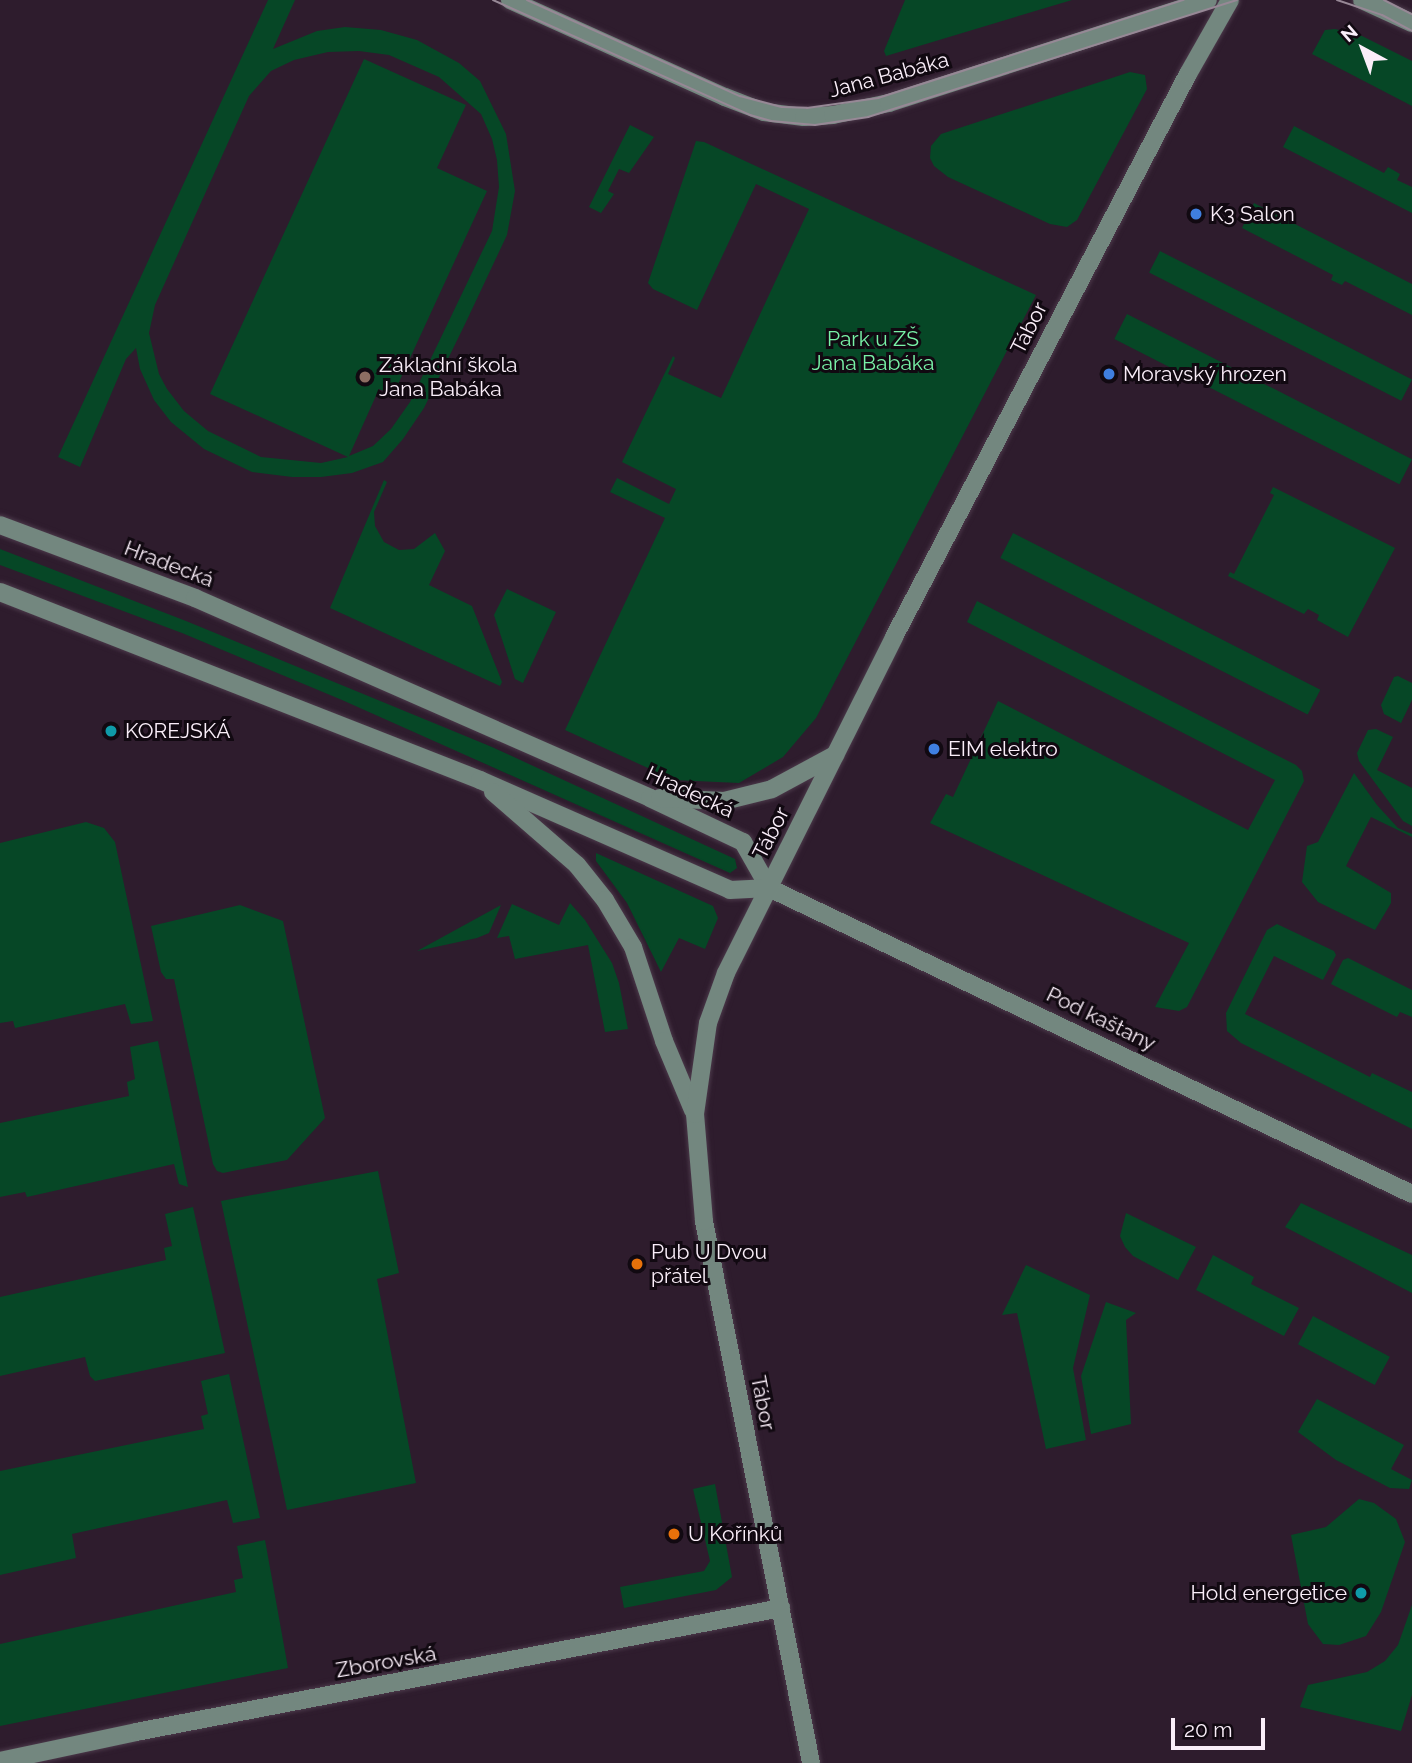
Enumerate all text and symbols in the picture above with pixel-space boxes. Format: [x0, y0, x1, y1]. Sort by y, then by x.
north arrow [1328, 14, 1398, 84]
text: N [1337, 20, 1362, 46]
street label: Jana Babáka [826, 47, 952, 103]
place label: K3 Salon [1210, 201, 1295, 227]
marker: K3 Salon [1188, 206, 1204, 222]
street label: Tábor [1005, 298, 1053, 358]
park label: Park u ZŠ Jana Babáka [812, 326, 934, 376]
place label: Základní škola Jana Babáka [379, 352, 518, 402]
place label: Moravský hrozen [1123, 361, 1287, 387]
marker: Moravský hrozen [1101, 366, 1117, 382]
marker: Základní škola Jana Babáka [357, 369, 373, 385]
street label: Hradecká [121, 535, 217, 593]
place label: KOREJSKÁ [125, 718, 230, 744]
marker: KOREJSKÁ [103, 723, 119, 739]
place label: EIM elektro [948, 736, 1058, 762]
marker: EIM elektro [926, 741, 942, 757]
street label: Hradecká [642, 761, 738, 823]
street label: Tábor [747, 803, 795, 863]
street label: Pod kaštany [1042, 982, 1160, 1056]
place label: Pub U Dvou přátel [651, 1239, 767, 1289]
marker: Pub U Dvou přátel [629, 1256, 645, 1272]
street label: Tábor [745, 1374, 781, 1432]
place label: U Kořínků [688, 1521, 782, 1547]
marker: U Kořínků [666, 1526, 682, 1542]
place label: Hold energetice [1191, 1580, 1347, 1606]
marker: Hold energetice [1353, 1585, 1369, 1601]
street label: Zborovská [334, 1641, 438, 1683]
scale bar [1174, 1704, 1268, 1748]
text: 20 m [1184, 1717, 1232, 1742]

